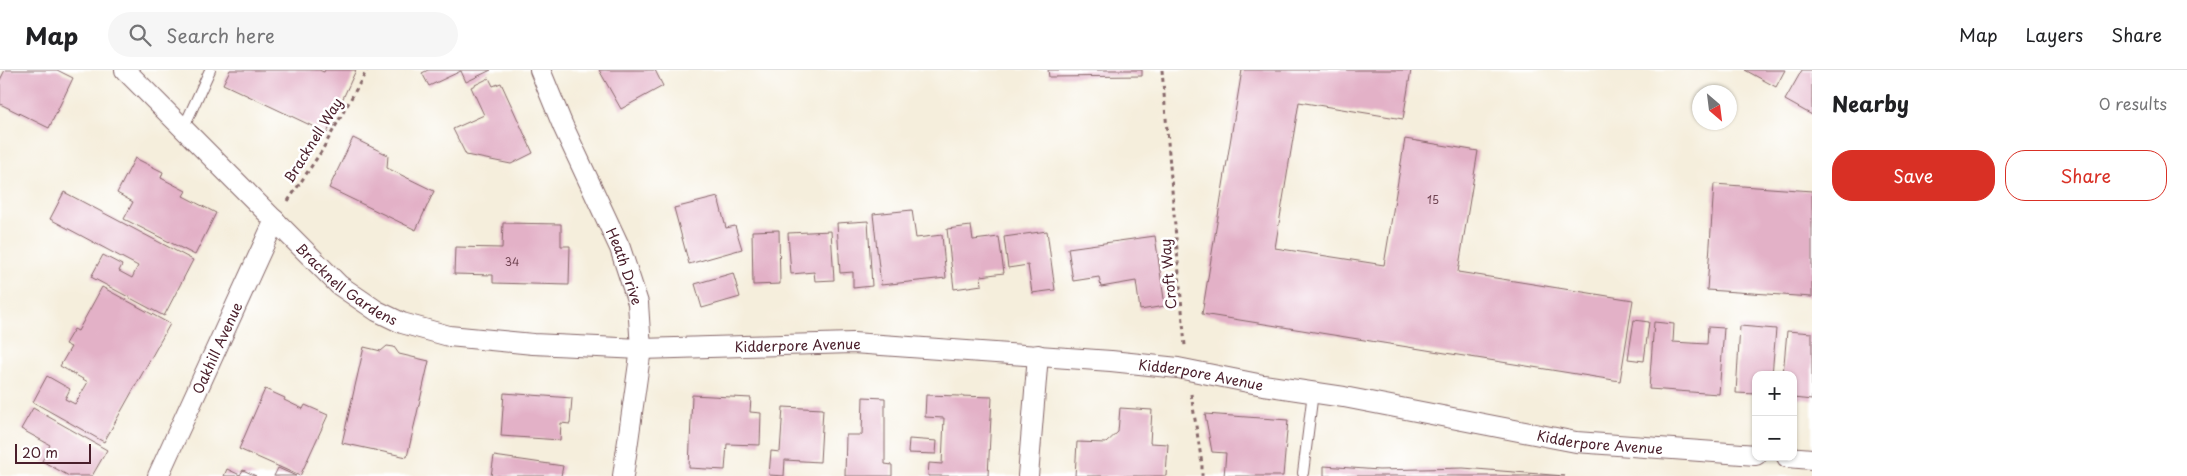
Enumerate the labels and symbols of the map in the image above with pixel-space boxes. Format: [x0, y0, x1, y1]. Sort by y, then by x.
north arrow [1692, 85, 1737, 130]
street label: Bracknell Way [278, 93, 348, 187]
house number: 15 [1427, 191, 1439, 208]
street label: Heath Drive [601, 224, 648, 307]
street label: Bracknell Gardens [292, 238, 401, 330]
street label: Croft Way [1154, 238, 1182, 310]
house number: 34 [505, 253, 519, 270]
street label: Oakhill Avenue [186, 298, 247, 397]
street label: Kidderpore Avenue [734, 332, 862, 357]
street label: Kidderpore Avenue [1137, 353, 1265, 395]
street label: Kidderpore Avenue [1535, 424, 1663, 459]
scale bar [15, 441, 91, 464]

